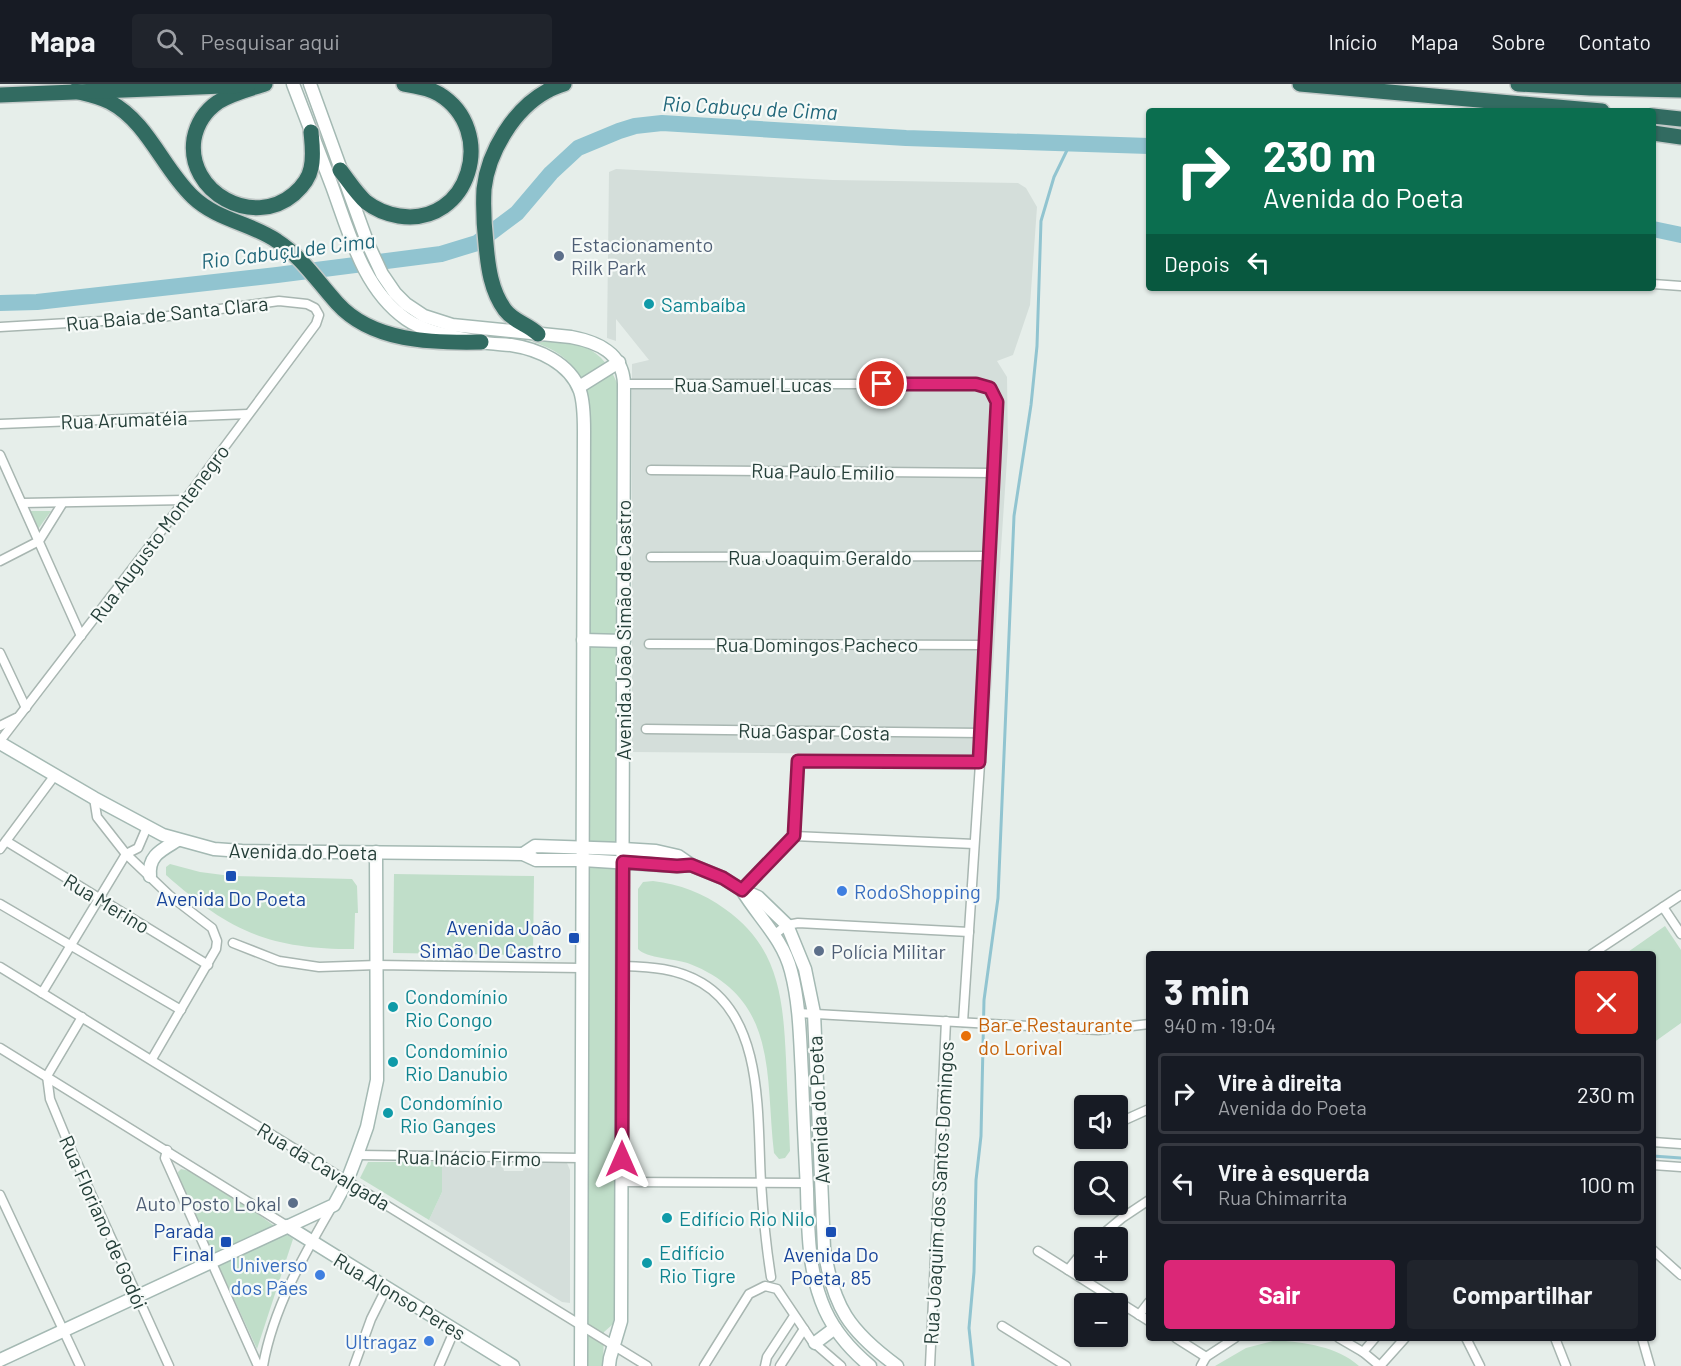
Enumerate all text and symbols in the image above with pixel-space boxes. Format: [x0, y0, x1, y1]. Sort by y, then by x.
search box [132, 14, 552, 68]
text: Mapa [30, 24, 96, 58]
icon: search [153, 25, 186, 58]
text: Pesquisar aqui [201, 28, 340, 54]
text: Início [1329, 29, 1377, 54]
text: Mapa [1410, 29, 1459, 54]
text: Sobre [1492, 29, 1545, 54]
text: Contato [1578, 29, 1651, 54]
water label: Rio Cabuçu de Cima [662, 90, 838, 124]
text: 230 m [1263, 130, 1376, 180]
icon: right [1164, 132, 1242, 210]
text: Avenida do Poeta [1263, 181, 1464, 213]
water label: Rio Cabuçu de Cima [199, 227, 377, 273]
place label: Estacionamento Rilk Park [571, 232, 713, 279]
icon: left [1242, 246, 1275, 279]
marker: Estacionamento Rilk Park [552, 249, 566, 263]
text: Depois [1164, 250, 1230, 276]
street label: Rua Baia de Santa Clara [65, 290, 269, 336]
place label: Sambaíba [661, 292, 746, 316]
marker: Sambaíba [642, 297, 656, 311]
pin [856, 358, 907, 409]
icon: arrive [865, 367, 898, 400]
street label: Rua Samuel Lucas [674, 372, 832, 396]
street label: Rua Arumatéia [60, 405, 188, 433]
street label: Rua Augusto Montenegro [84, 439, 234, 627]
street label: Rua Paulo Emilio [751, 458, 895, 484]
street label: Avenida João Simão de Castro [611, 500, 635, 760]
street label: Rua Joaquim Geraldo [728, 545, 912, 569]
street label: Rua Domingos Pacheco [715, 632, 919, 656]
street label: Rua Gaspar Costa [738, 718, 890, 744]
street label: Avenida do Poeta [228, 838, 378, 864]
street label: Rua Merino [60, 868, 154, 938]
marker: Avenida Do Poeta [224, 869, 238, 883]
place label: RodoShopping [854, 879, 981, 903]
marker: RodoShopping [835, 884, 849, 898]
place label: Avenida Do Poeta [156, 886, 306, 910]
place label: Avenida João Simão De Castro [420, 915, 562, 962]
marker: Avenida João Simão De Castro [567, 931, 581, 945]
place label: Polícia Militar [831, 939, 946, 963]
marker: Polícia Militar [812, 944, 826, 958]
text: 3 min [1164, 969, 1250, 1012]
button: close [1575, 971, 1638, 1034]
place label: Condomínio Rio Congo [405, 984, 508, 1031]
marker: Condomínio Rio Congo [386, 1000, 400, 1014]
place label: Bar e Restaurante do Lorival [978, 1012, 1133, 1059]
text: 940 m · 19:04 [1164, 1013, 1276, 1037]
marker: Bar e Restaurante do Lorival [959, 1029, 973, 1043]
street label: Avenida do Poeta [802, 1035, 834, 1185]
place label: Condomínio Rio Danubio [405, 1038, 508, 1085]
street label: Rua Joaquim dos Santos Domingos [918, 1041, 958, 1345]
marker: Condomínio Rio Danubio [386, 1055, 400, 1069]
text: Vire à direita [1218, 1069, 1342, 1095]
icon: right [1167, 1077, 1200, 1110]
text: 230 m [1577, 1081, 1635, 1107]
place label: Condomínio Rio Ganges [400, 1090, 503, 1137]
map controls [1074, 1095, 1128, 1347]
button: sound [1074, 1095, 1128, 1149]
text: Avenida do Poeta [1218, 1095, 1367, 1119]
marker: Condomínio Rio Ganges [381, 1106, 395, 1120]
street label: Rua da Cavalgada [253, 1117, 395, 1215]
position arrow [590, 1127, 654, 1191]
street label: Rua Floriano de Godói [55, 1131, 153, 1313]
street label: Rua Inácio Firmo [396, 1144, 542, 1170]
text: Vire à esquerda [1218, 1159, 1369, 1185]
button: search [1074, 1161, 1128, 1215]
icon: left [1167, 1167, 1200, 1200]
text: 100 m [1580, 1171, 1635, 1197]
text: Rua Chimarrita [1218, 1185, 1347, 1209]
place label: Auto Posto Lokal [135, 1191, 281, 1215]
marker: Auto Posto Lokal [286, 1196, 300, 1210]
place label: Edifício Rio Nilo [679, 1206, 815, 1230]
marker: Edifício Rio Nilo [660, 1211, 674, 1225]
place label: Parada Final [153, 1218, 214, 1265]
marker: Avenida Do Poeta, 85 [824, 1225, 838, 1239]
button: + [1074, 1227, 1128, 1281]
marker: Parada Final [219, 1235, 233, 1249]
place label: Edifício Rio Tigre [659, 1240, 736, 1287]
place label: Avenida Do Poeta, 85 [783, 1242, 879, 1289]
street label: Rua Alonso Peres [330, 1247, 470, 1345]
place label: Universo dos Pães [231, 1252, 308, 1299]
marker: Edifício Rio Tigre [640, 1256, 654, 1270]
button: Sair [1164, 1260, 1395, 1329]
button: Compartilhar [1407, 1260, 1638, 1329]
marker: Universo dos Pães [313, 1268, 327, 1282]
button: − [1074, 1293, 1128, 1347]
place label: Ultragaz [345, 1329, 417, 1353]
marker: Ultragaz [422, 1334, 436, 1348]

